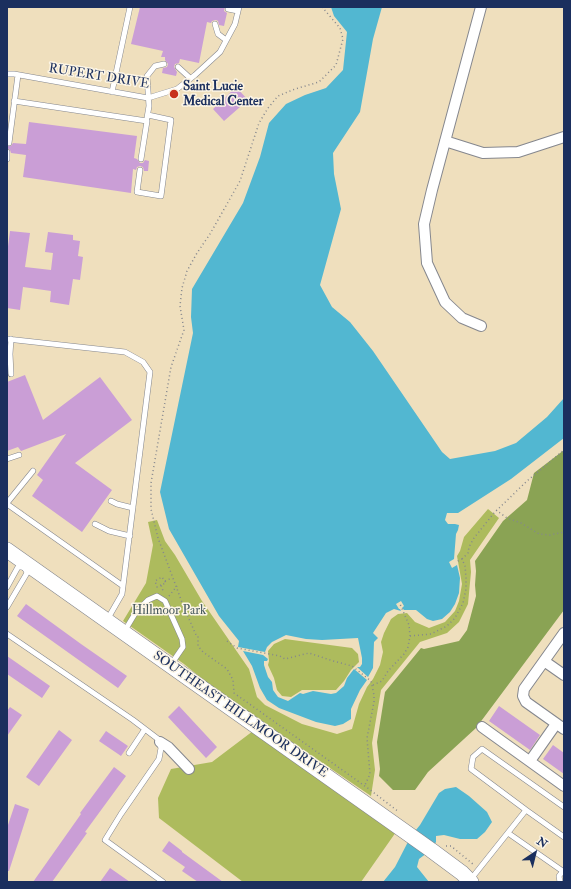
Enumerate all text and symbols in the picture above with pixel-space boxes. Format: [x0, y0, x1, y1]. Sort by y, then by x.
street label: RUPERT DRIVE [48, 61, 150, 93]
place label: Saint Lucie Medical Center [183, 79, 263, 110]
marker: Saint Lucie Medical Center [168, 88, 180, 100]
park label: Hillmoor Park [132, 603, 206, 619]
street label: SOUTHEAST HILLMOOR DRIVE [150, 648, 330, 782]
north arrow [515, 833, 555, 873]
text: N [534, 835, 550, 851]

